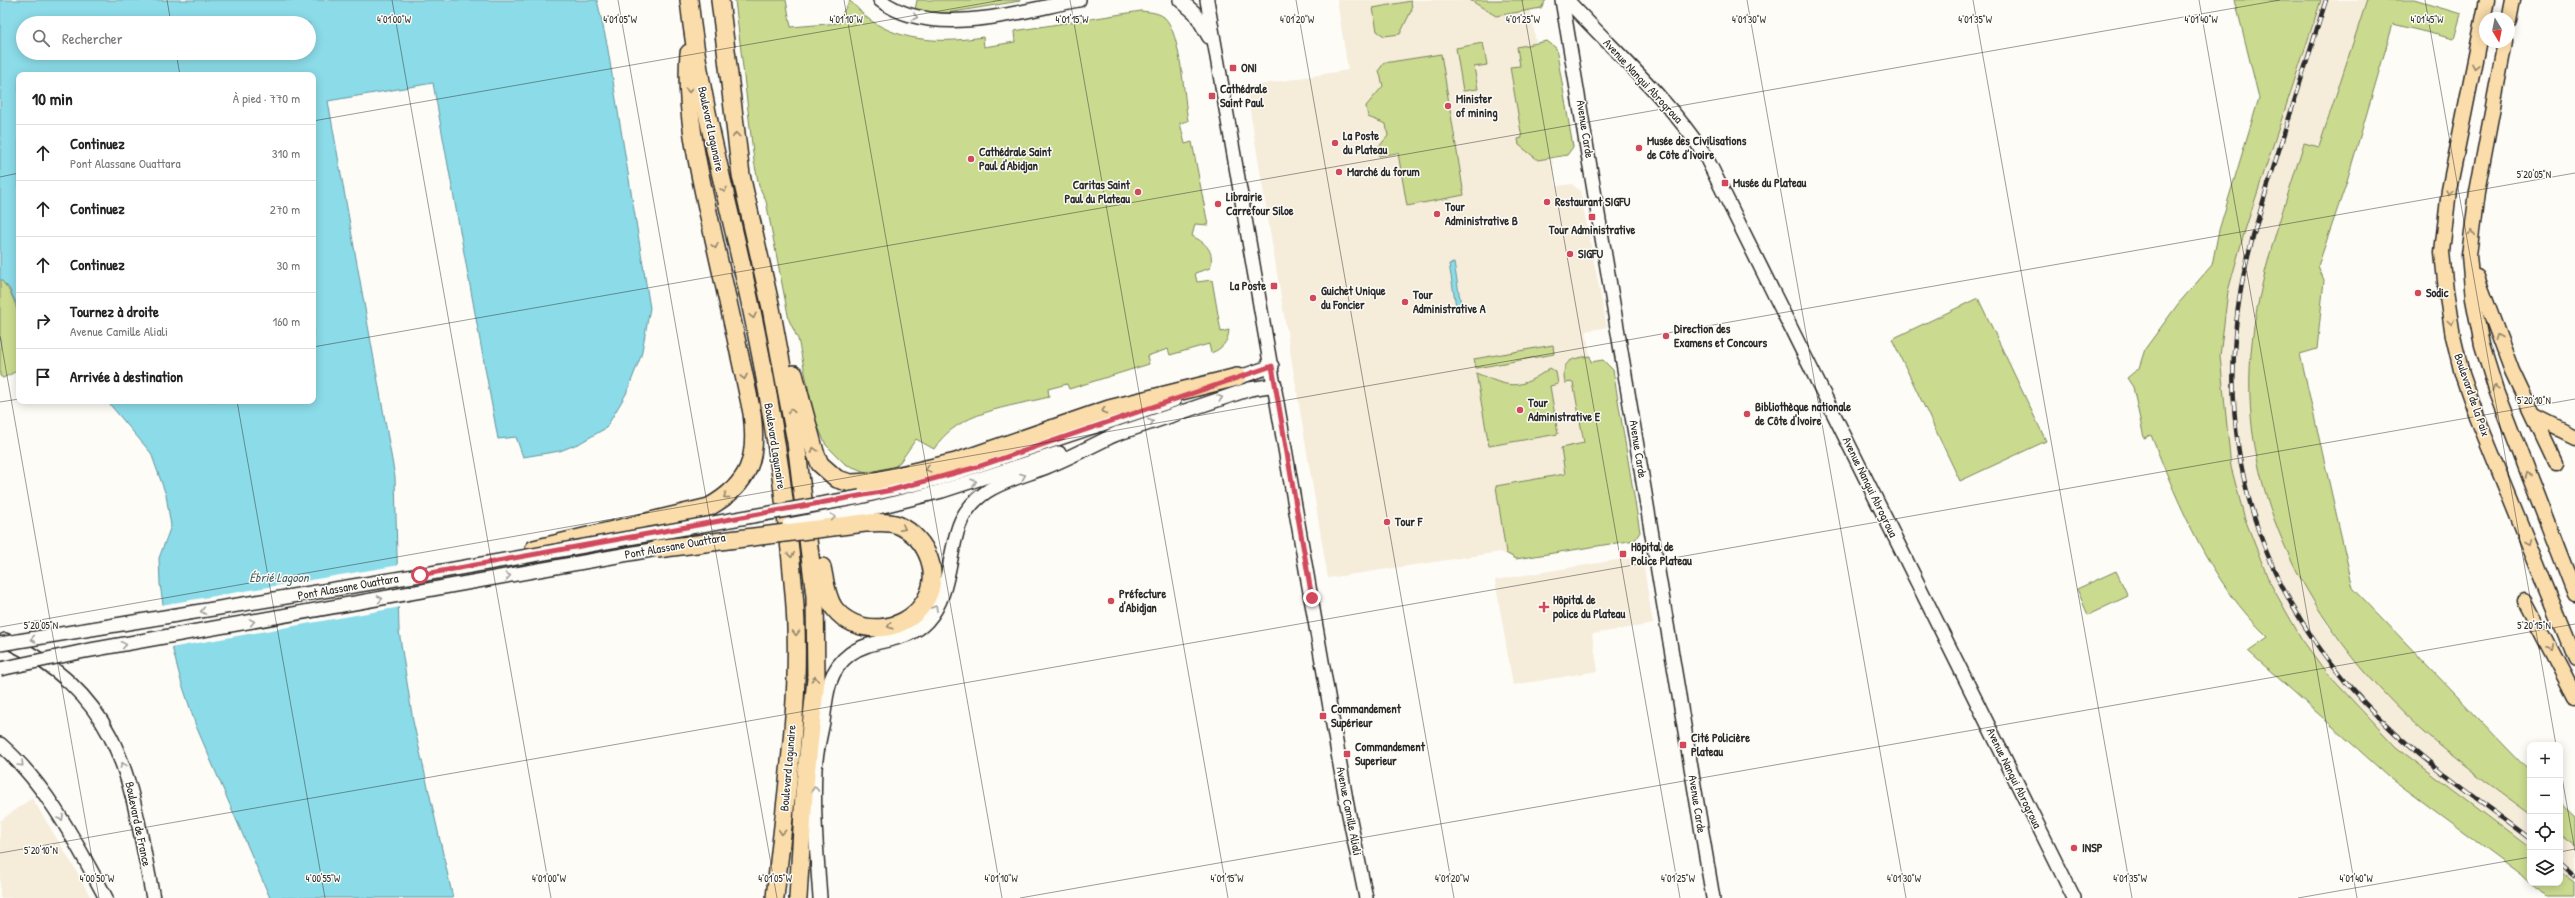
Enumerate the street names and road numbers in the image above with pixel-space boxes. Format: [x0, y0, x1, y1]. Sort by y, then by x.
street label: Avenue Nangui Abrogroua [1600, 35, 1687, 127]
street label: Boulevard Lagunaire [694, 85, 729, 173]
street label: Avenue Carde [1573, 99, 1599, 159]
street label: Boulevard de la Paix [2450, 351, 2495, 439]
street label: Boulevard Lagunaire [760, 402, 791, 490]
street label: Avenue Carde [1626, 419, 1652, 479]
street label: Avenue Nangui Abrogroua [1839, 434, 1902, 540]
street label: Pont Alassane Ouattara [623, 528, 727, 563]
street label: Pont Alassane Ouattara [296, 569, 400, 604]
street label: Boulevard Lagunaire [775, 724, 800, 812]
street label: Avenue Nangui Abrogroua [1983, 725, 2046, 831]
street label: Avenue Camille Aliali [1333, 765, 1366, 857]
street label: Avenue Carde [1685, 774, 1711, 834]
street label: Boulevard de France [121, 780, 156, 868]

